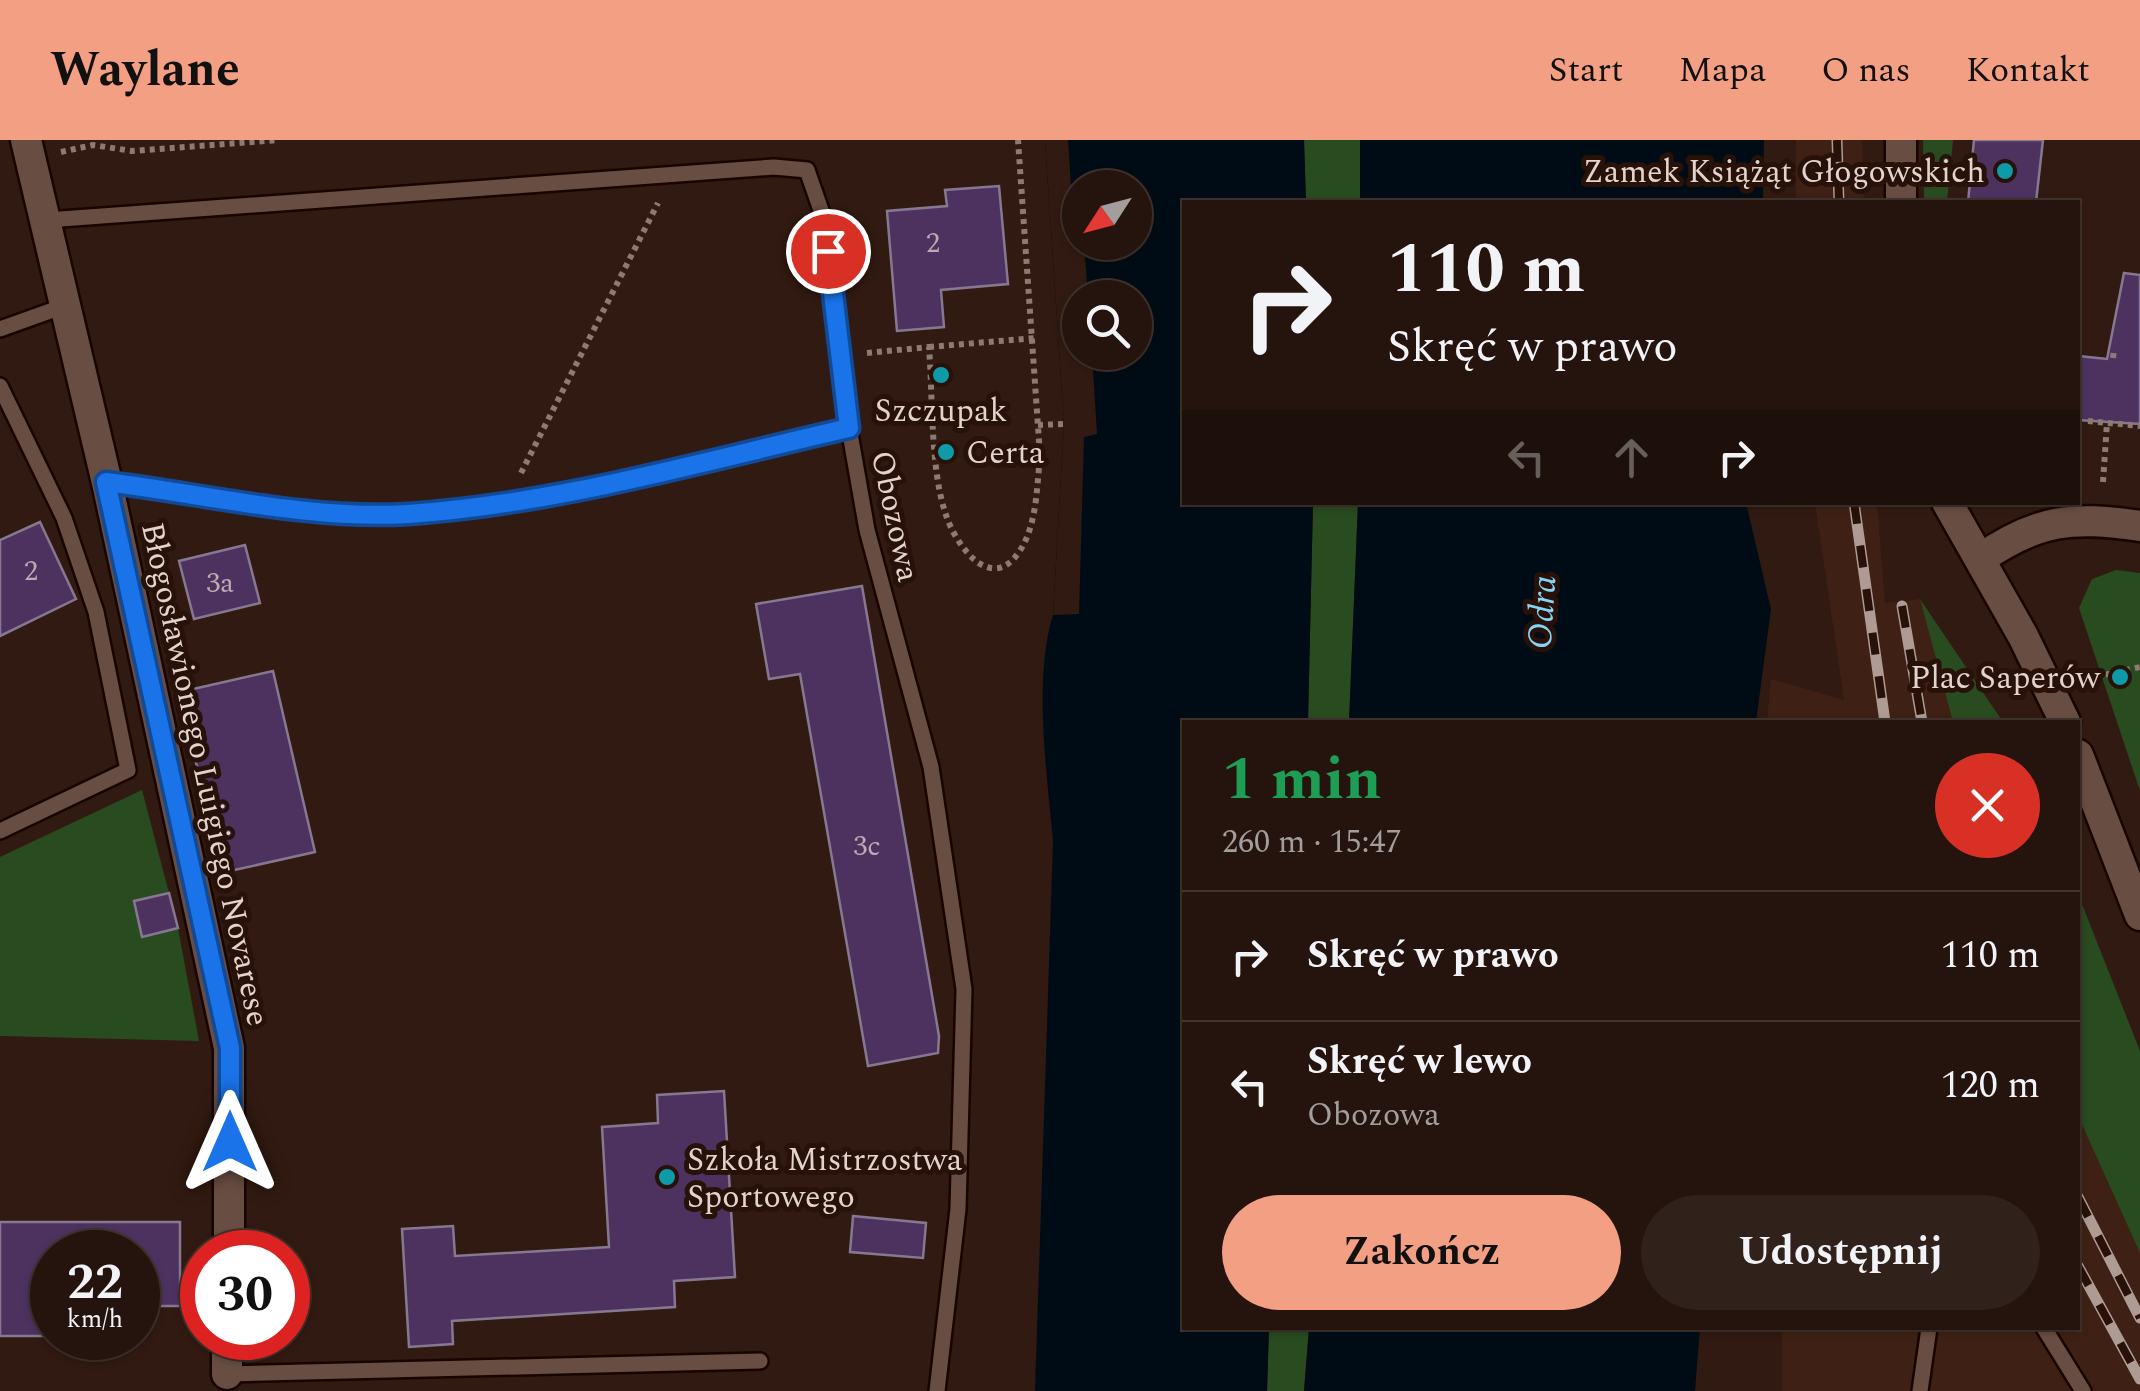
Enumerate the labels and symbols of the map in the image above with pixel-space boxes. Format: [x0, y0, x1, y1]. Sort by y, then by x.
place label: Zamek Książąt Głogowskich [1583, 148, 1985, 197]
marker: Zamek Książąt Głogowskich [1994, 160, 2016, 182]
north arrow [1062, 170, 1152, 260]
pin [786, 209, 871, 294]
house number: 2 [926, 222, 940, 265]
marker: Szczupak [930, 364, 952, 386]
place label: Szczupak [875, 387, 1007, 436]
place label: Certa [966, 429, 1045, 478]
marker: Certa [935, 441, 957, 463]
street label: Obozowa [857, 446, 932, 587]
street label: Błogosławionego Luigiego Novarese [127, 518, 282, 1031]
house number: 2 [24, 550, 38, 593]
house number: 3a [206, 562, 234, 605]
water label: Odra [1513, 573, 1572, 651]
place label: Plac Saperów [1910, 654, 2101, 703]
marker: Plac Saperów [2109, 666, 2131, 688]
house number: 3c [853, 825, 881, 868]
position arrow [178, 1090, 282, 1194]
place label: Szkoła Mistrzostwa Sportowego [687, 1136, 963, 1222]
marker: Szkoła Mistrzostwa Sportowego [656, 1166, 678, 1188]
speed limit sign: 30 [180, 1230, 310, 1360]

